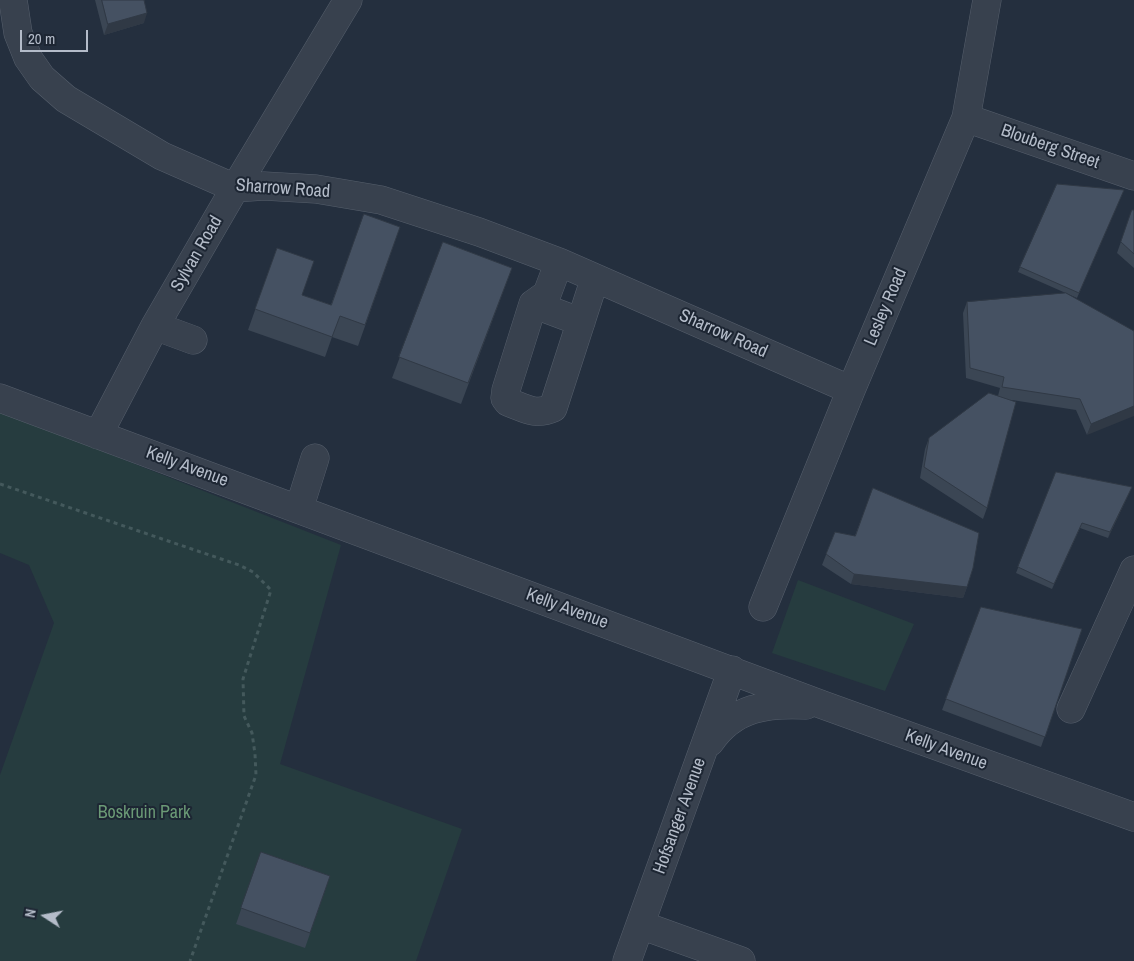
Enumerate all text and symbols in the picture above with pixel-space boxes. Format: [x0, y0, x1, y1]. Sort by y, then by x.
scale bar [22, 20, 90, 52]
text: 20 m [28, 28, 55, 49]
street label: Blouberg Street [998, 120, 1102, 174]
street label: Sharrow Road [235, 175, 331, 203]
street label: Sylvan Road [167, 212, 227, 296]
street label: Lesley Road [860, 265, 912, 349]
street label: Sharrow Road [676, 305, 770, 363]
street label: Kelly Avenue [143, 442, 231, 492]
street label: Kelly Avenue [523, 584, 611, 634]
street label: Kelly Avenue [902, 725, 990, 775]
street label: Hofsanger Avenue [649, 755, 711, 877]
park label: Boskruin Park [98, 802, 190, 824]
north arrow [20, 891, 70, 941]
text: N [21, 907, 40, 919]

